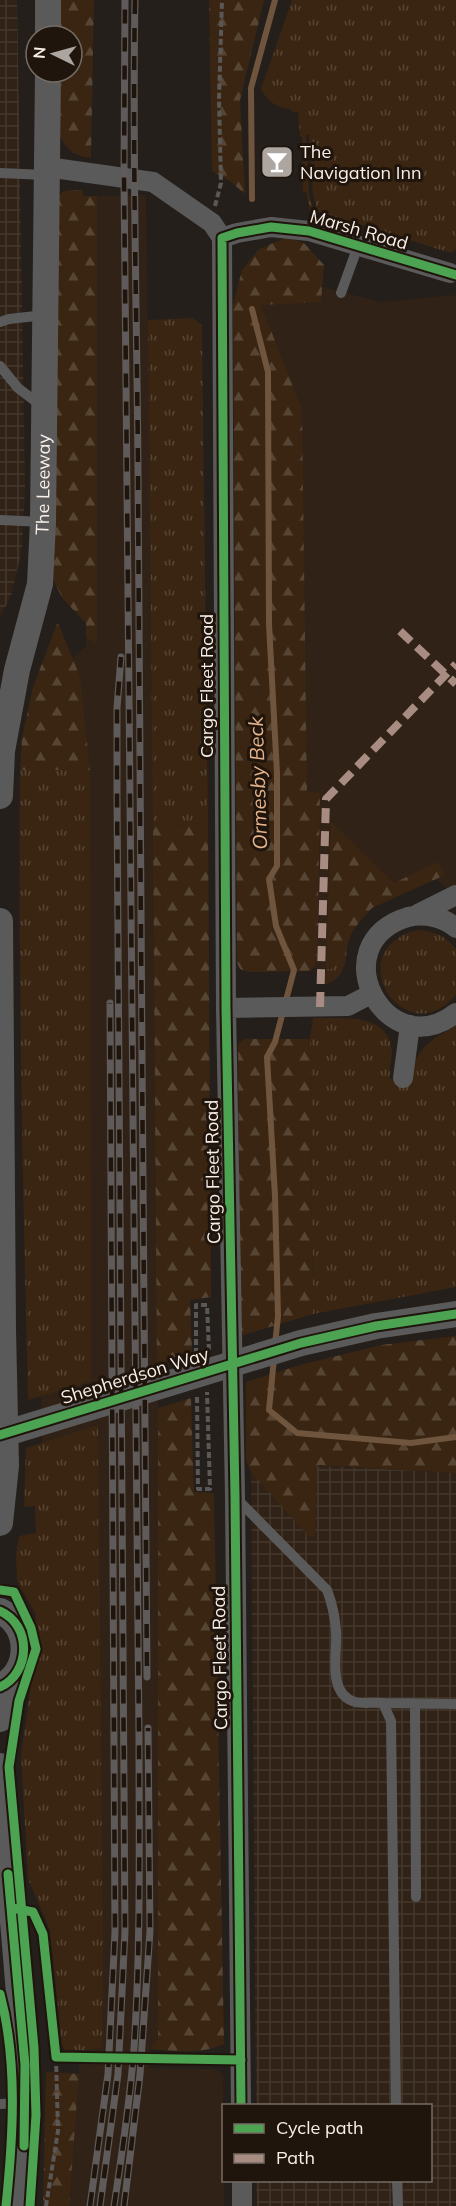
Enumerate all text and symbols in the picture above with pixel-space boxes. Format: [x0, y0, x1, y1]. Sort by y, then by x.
north arrow [24, 24, 84, 84]
text: N [29, 46, 50, 60]
place label: The Navigation Inn [300, 140, 422, 184]
bar icon: The Navigation Inn [259, 144, 295, 180]
street label: Marsh Road [307, 205, 411, 254]
street label: The Leeway [30, 433, 55, 535]
street label: Cargo Fleet Road [195, 614, 218, 758]
water label: Ormesby Beck [243, 715, 272, 850]
street label: Cargo Fleet Road [200, 1100, 225, 1244]
street label: Shepherdson Way [58, 1342, 212, 1409]
street label: Cargo Fleet Road [207, 1586, 232, 1730]
legend [222, 2104, 432, 2182]
text: Cycle path [276, 2116, 363, 2139]
text: Path [276, 2146, 315, 2169]

